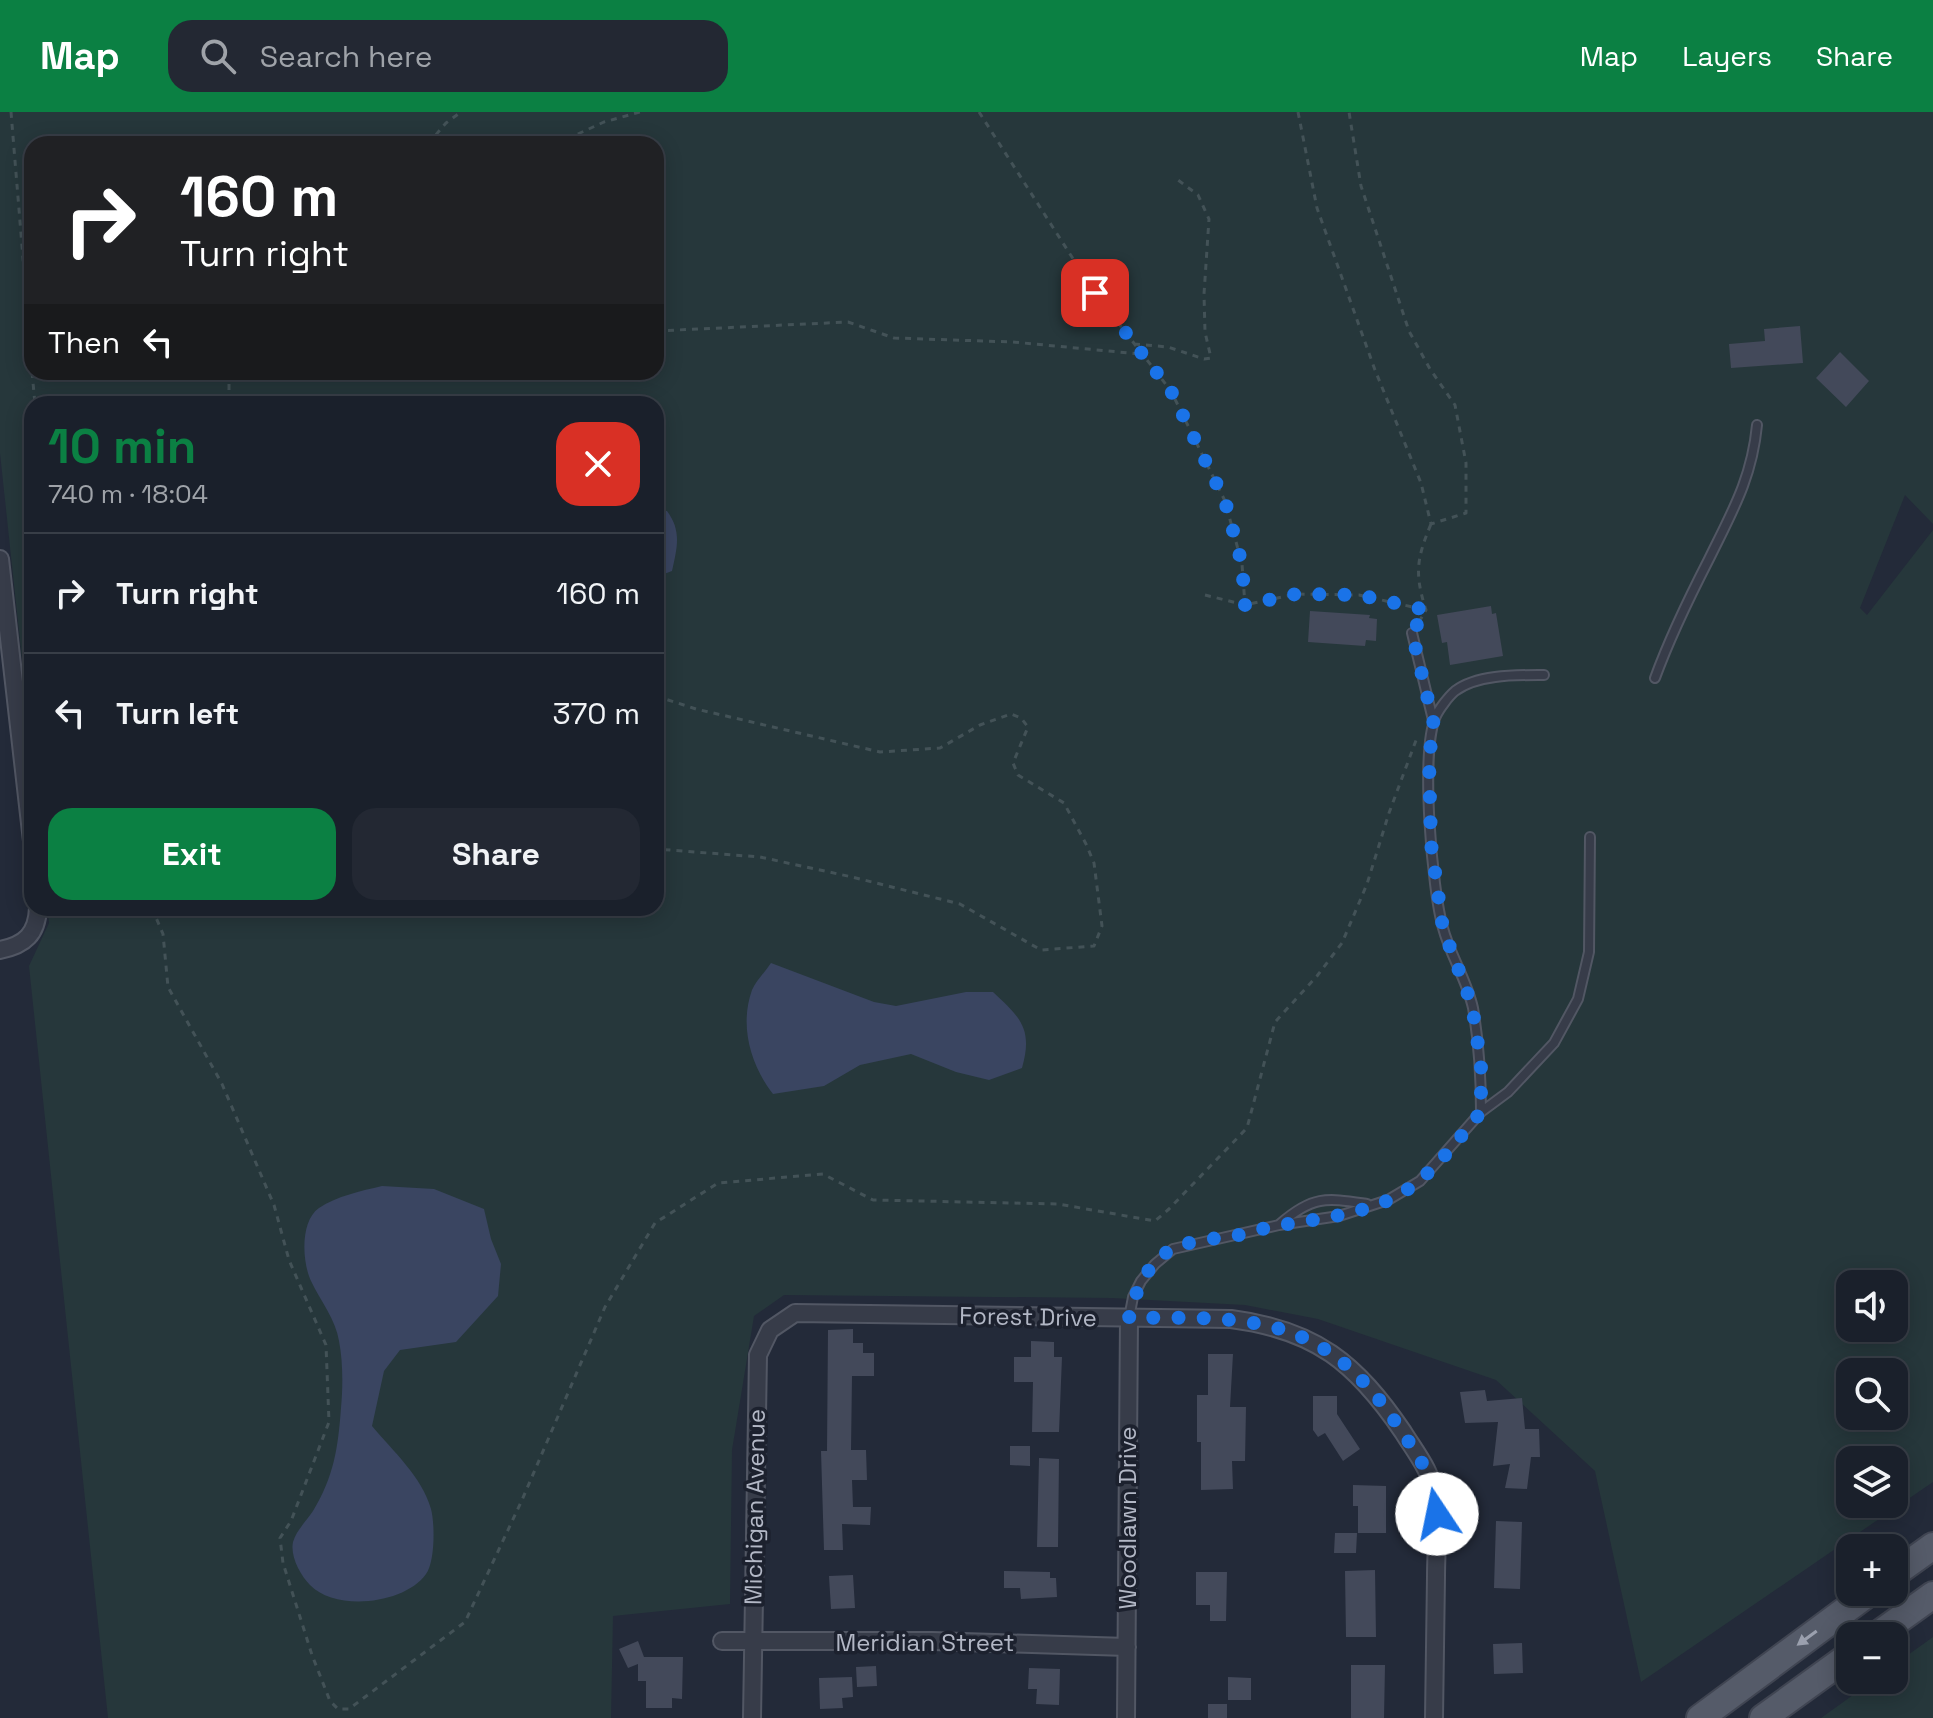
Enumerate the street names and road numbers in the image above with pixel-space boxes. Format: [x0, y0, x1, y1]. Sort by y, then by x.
street label: Forest Drive [959, 1300, 1097, 1333]
street label: Michigan Avenue [737, 1409, 772, 1605]
street label: Woodlawn Drive [1112, 1427, 1143, 1609]
street label: Meridian Street [835, 1627, 1015, 1658]

